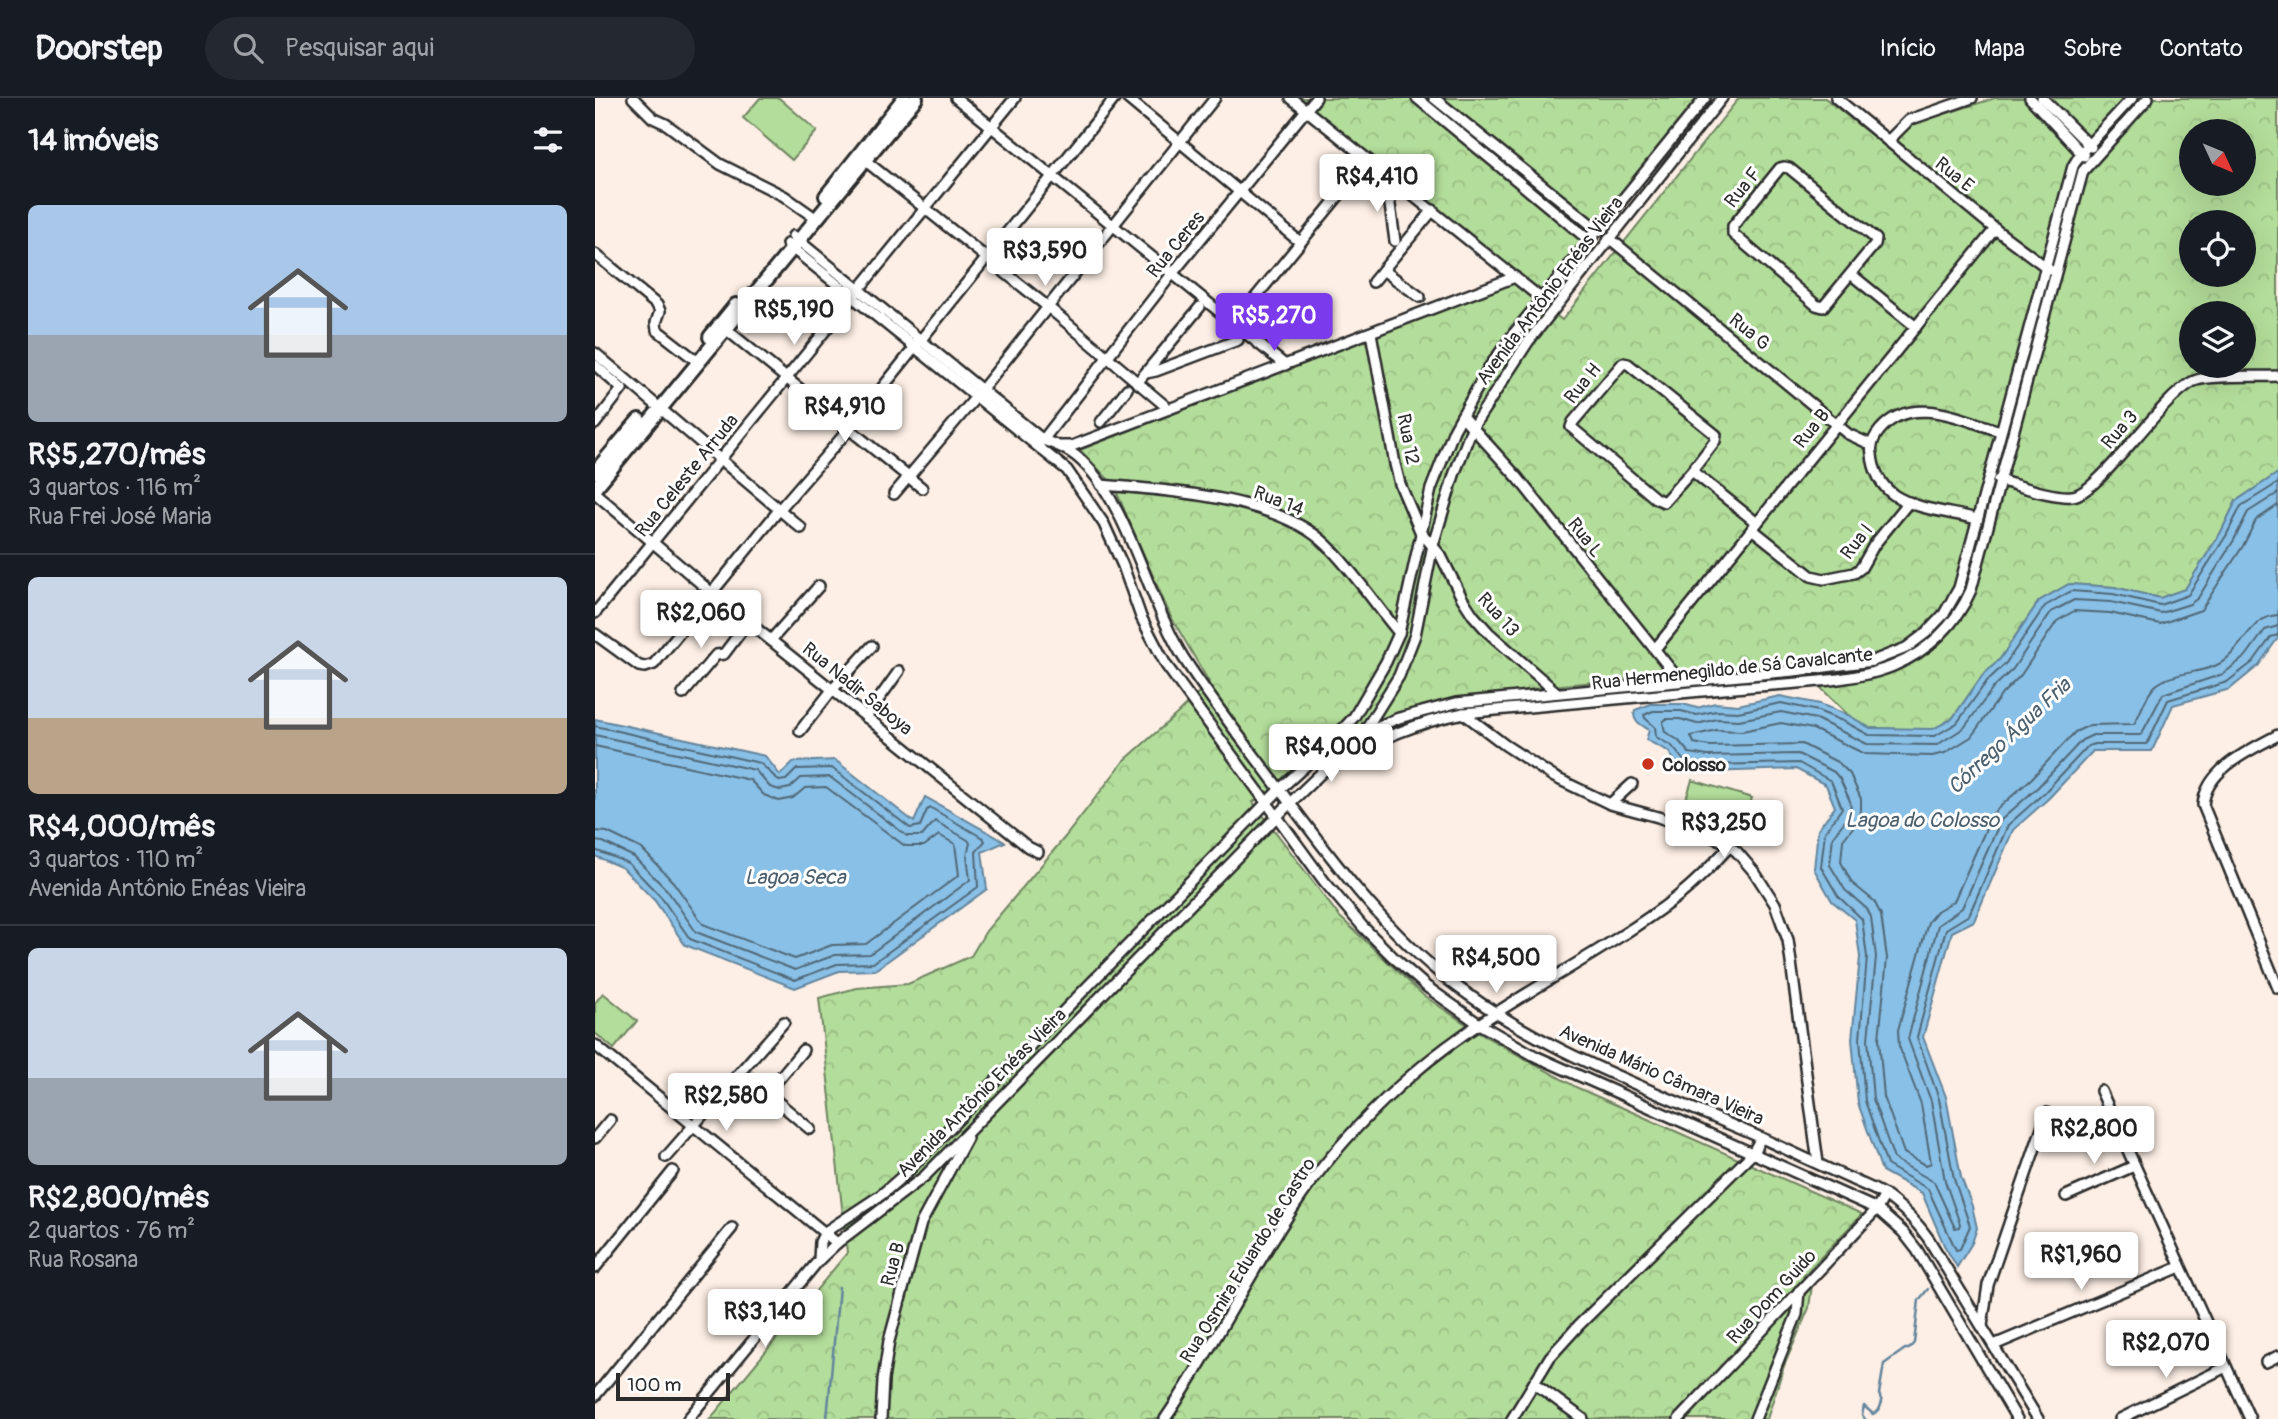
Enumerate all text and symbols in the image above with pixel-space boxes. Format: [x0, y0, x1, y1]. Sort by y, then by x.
search box [205, 17, 695, 80]
text: Doorstep [35, 28, 163, 69]
icon: search [229, 29, 267, 67]
text: Pesquisar aqui [285, 32, 434, 64]
text: Início [1880, 34, 1936, 63]
text: Mapa [1974, 34, 2025, 63]
text: Sobre [2063, 34, 2122, 63]
text: Contato [2160, 34, 2243, 63]
north arrow [2179, 119, 2256, 196]
map controls [2179, 119, 2256, 378]
icon: filters [529, 121, 567, 159]
text: 14 imóveis [28, 122, 158, 159]
street label: Rua E [1930, 152, 1979, 198]
pin: R$4,410 [1312, 155, 1442, 214]
text: R$4,410 [1335, 162, 1419, 191]
street label: Rua F [1719, 163, 1766, 213]
street label: Avenida Antônio Enéas Vieira [1471, 191, 1629, 390]
street label: Rua Ceres [1142, 206, 1210, 283]
button: locate [2179, 210, 2256, 287]
pin: R$3,590 [980, 228, 1110, 288]
text: R$3,590 [1003, 236, 1087, 265]
icon: home [235, 250, 361, 376]
pin: R$5,190 [729, 288, 859, 347]
pin: R$5,270 [1209, 294, 1339, 353]
text: R$5,190 [754, 295, 834, 324]
text: R$5,270 [1232, 301, 1316, 330]
button: layers [2179, 301, 2256, 378]
street label: Rua G [1724, 308, 1775, 356]
street label: Rua H [1559, 358, 1606, 409]
pin: R$4,910 [780, 384, 910, 444]
text: R$4,910 [804, 392, 886, 421]
street label: Rua B [1789, 404, 1835, 453]
street label: Rua 3 [2096, 405, 2143, 454]
street label: Rua Celeste Arruda [630, 409, 744, 542]
street label: Rua 12 [1391, 412, 1425, 467]
text: R$5,270/mês [28, 436, 205, 473]
text: 3 quartos · 116 m² [28, 473, 201, 502]
street label: Rua 14 [1250, 480, 1307, 521]
text: Rua Frei José Maria [28, 502, 212, 531]
street label: Rua L [1562, 513, 1608, 562]
street label: Rua I [1835, 519, 1878, 564]
street label: Rua 13 [1472, 587, 1524, 642]
pin: R$2,060 [636, 590, 766, 650]
text: R$2,060 [656, 598, 746, 627]
icon: home [235, 622, 361, 748]
street label: Rua Nadir Saboya [797, 637, 918, 741]
street label: Rua Hermenegildo de Sá Cavalcante [1590, 642, 1875, 696]
water label: Córrego Água Fria [1942, 671, 2078, 800]
pin: R$4,000 [1266, 724, 1396, 784]
text: R$4,000 [1285, 732, 1377, 761]
place label: Colosso [1662, 753, 1727, 777]
marker: Colosso [1640, 756, 1656, 772]
pin: R$3,250 [1659, 800, 1789, 860]
water label: Lagoa do Colosso [1845, 807, 2001, 834]
text: R$4,000/mês [28, 808, 215, 845]
text: R$3,250 [1681, 808, 1767, 837]
text: 3 quartos · 110 m² [28, 845, 203, 874]
water label: Lagoa Seca [745, 864, 847, 891]
text: Avenida Antônio Enéas Vieira [28, 874, 306, 903]
pin: R$4,500 [1431, 936, 1561, 995]
text: R$4,500 [1452, 943, 1540, 972]
icon: home [235, 993, 361, 1119]
street label: Avenida Antônio Enéas Vieira [892, 1003, 1072, 1182]
street label: Avenida Mário Câmara Vieira [1556, 1019, 1768, 1131]
pin: R$2,580 [661, 1074, 791, 1133]
text: R$2,580 [684, 1081, 768, 1110]
pin: R$2,800 [2029, 1107, 2159, 1166]
text: R$2,800 [2050, 1114, 2138, 1143]
street label: Rua Osmira Eduardo de Castro [1175, 1153, 1321, 1368]
text: R$2,800/mês [28, 1179, 209, 1216]
text: 2 quartos · 76 m² [28, 1216, 195, 1245]
pin: R$1,960 [2016, 1232, 2146, 1292]
street label: Rua B [876, 1240, 910, 1289]
text: R$1,960 [2040, 1240, 2122, 1269]
street label: Rua Dom Guido [1722, 1244, 1822, 1349]
text: Rua Rosana [28, 1245, 138, 1274]
pin: R$3,140 [700, 1290, 830, 1349]
text: R$3,140 [724, 1297, 806, 1326]
pin: R$2,070 [2101, 1320, 2231, 1380]
text: R$2,070 [2122, 1328, 2210, 1357]
scale bar [616, 1370, 730, 1402]
text: 100 m [627, 1373, 681, 1397]

